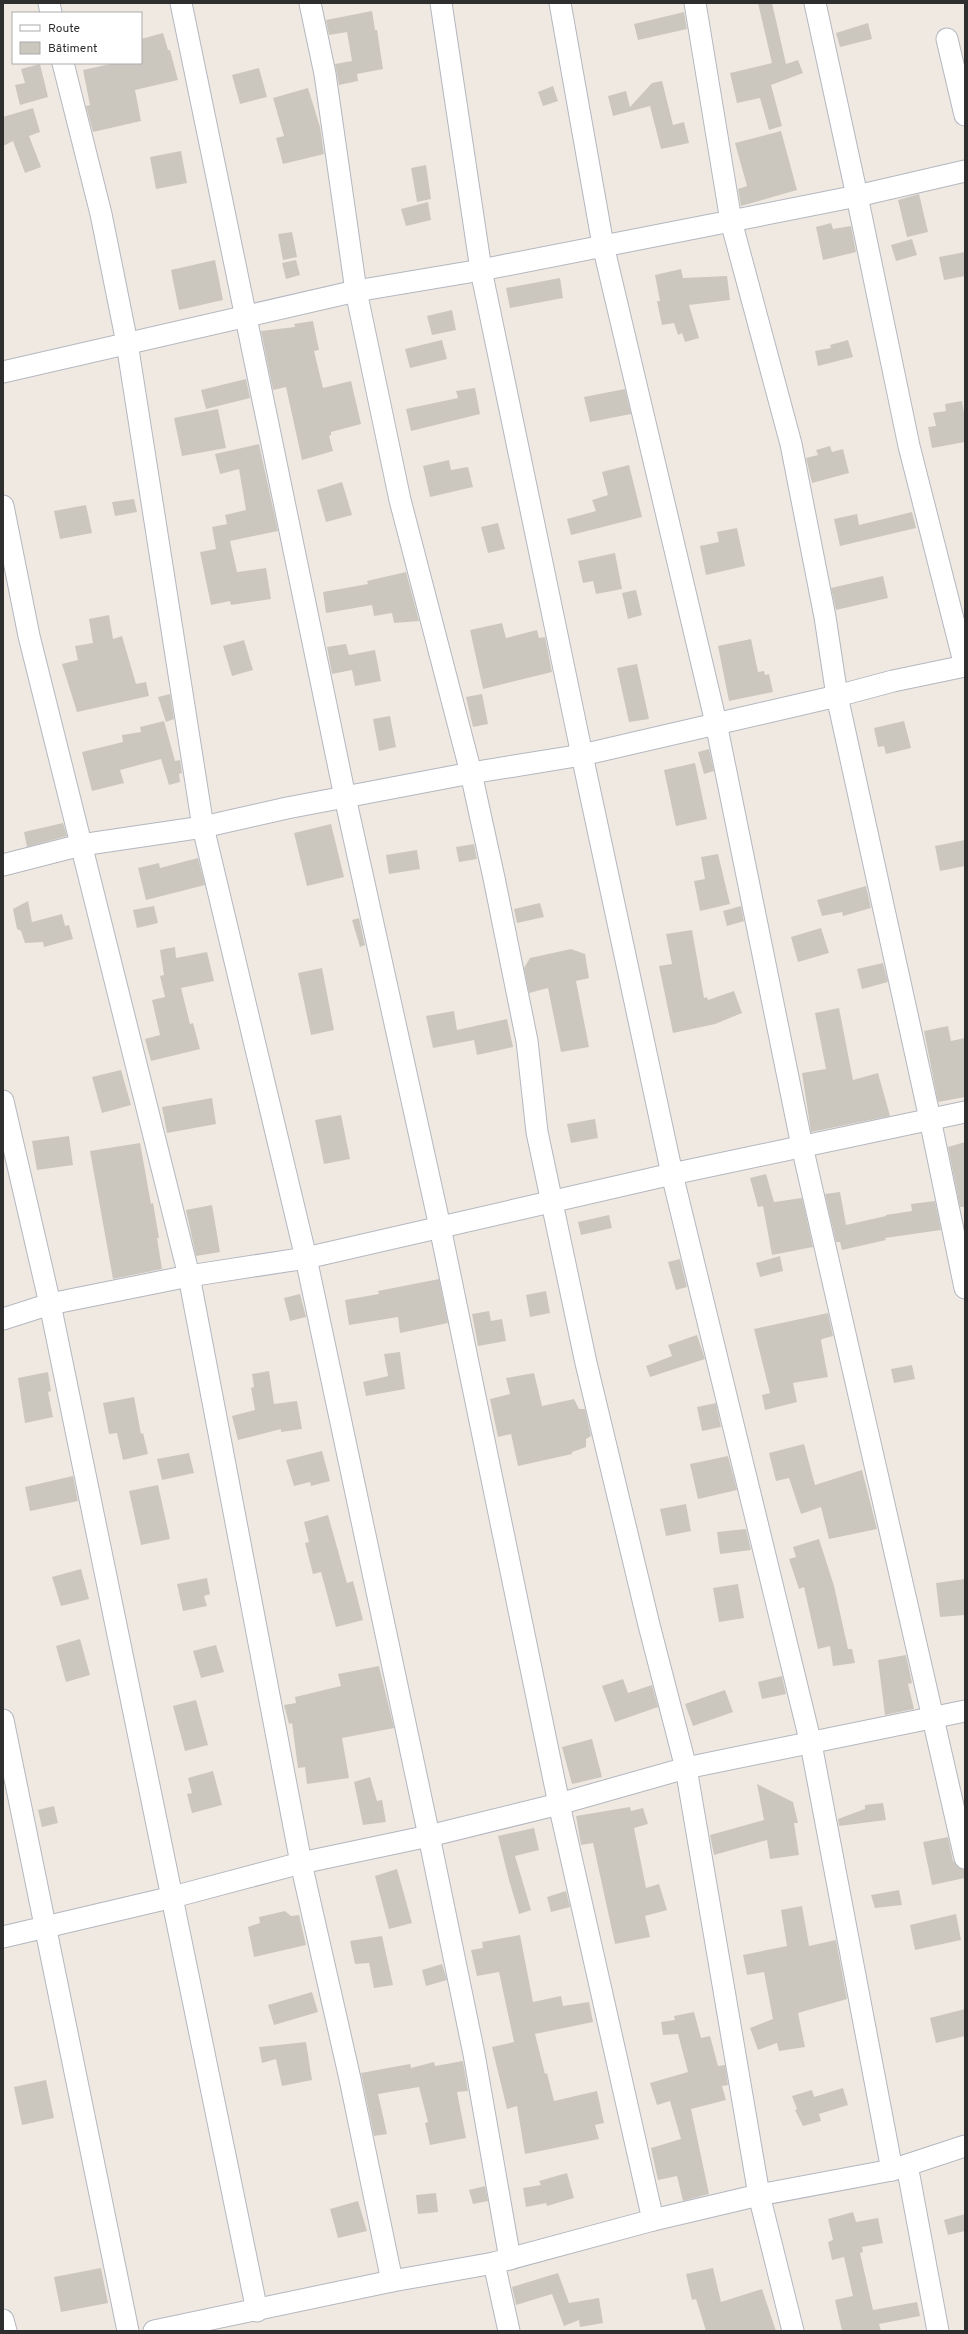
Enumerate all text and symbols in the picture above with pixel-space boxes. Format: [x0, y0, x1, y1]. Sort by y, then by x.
legend [12, 12, 142, 64]
text: Route [48, 21, 80, 37]
text: Bâtiment [48, 41, 98, 57]

